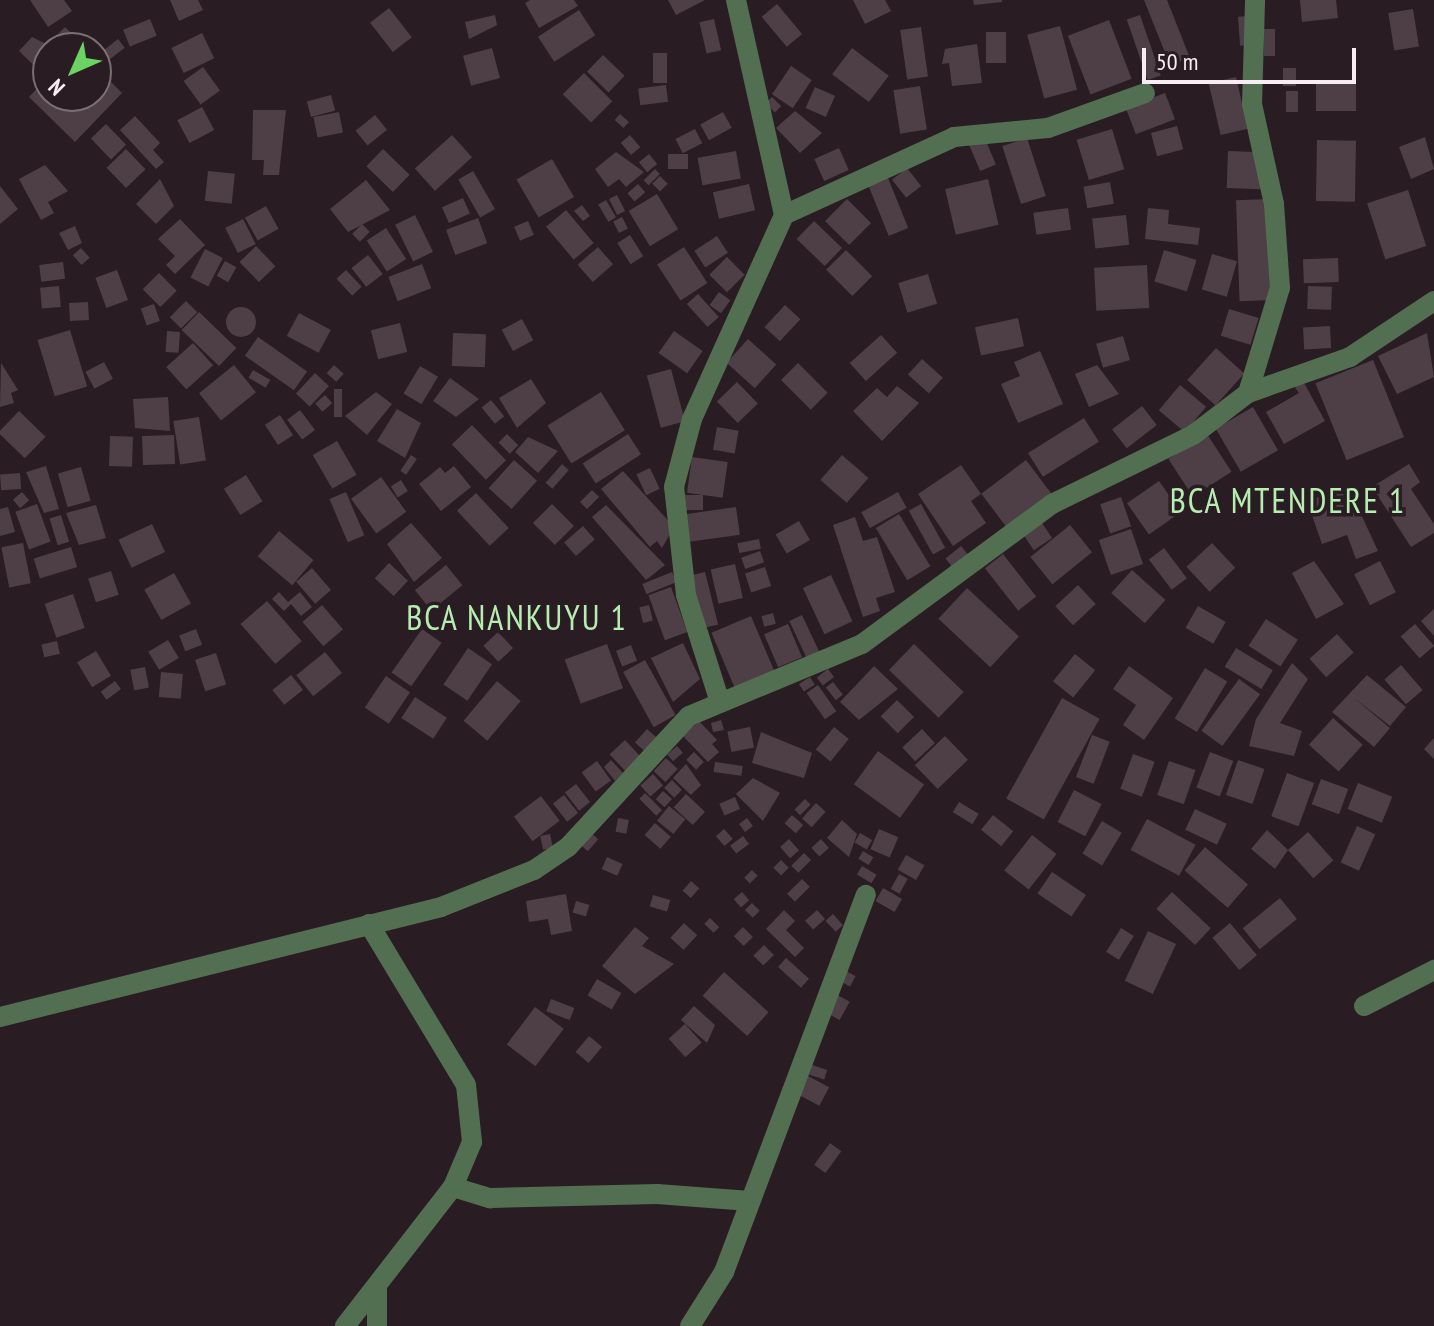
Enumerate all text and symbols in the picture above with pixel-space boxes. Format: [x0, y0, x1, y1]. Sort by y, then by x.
north arrow [32, 32, 112, 112]
scale bar [1146, 32, 1360, 82]
text: 50 m [1156, 46, 1198, 77]
text: N [42, 73, 71, 102]
district label: BCA MTENDERE 1 [1169, 481, 1407, 521]
district label: BCA NANKUYU 1 [406, 598, 628, 638]

